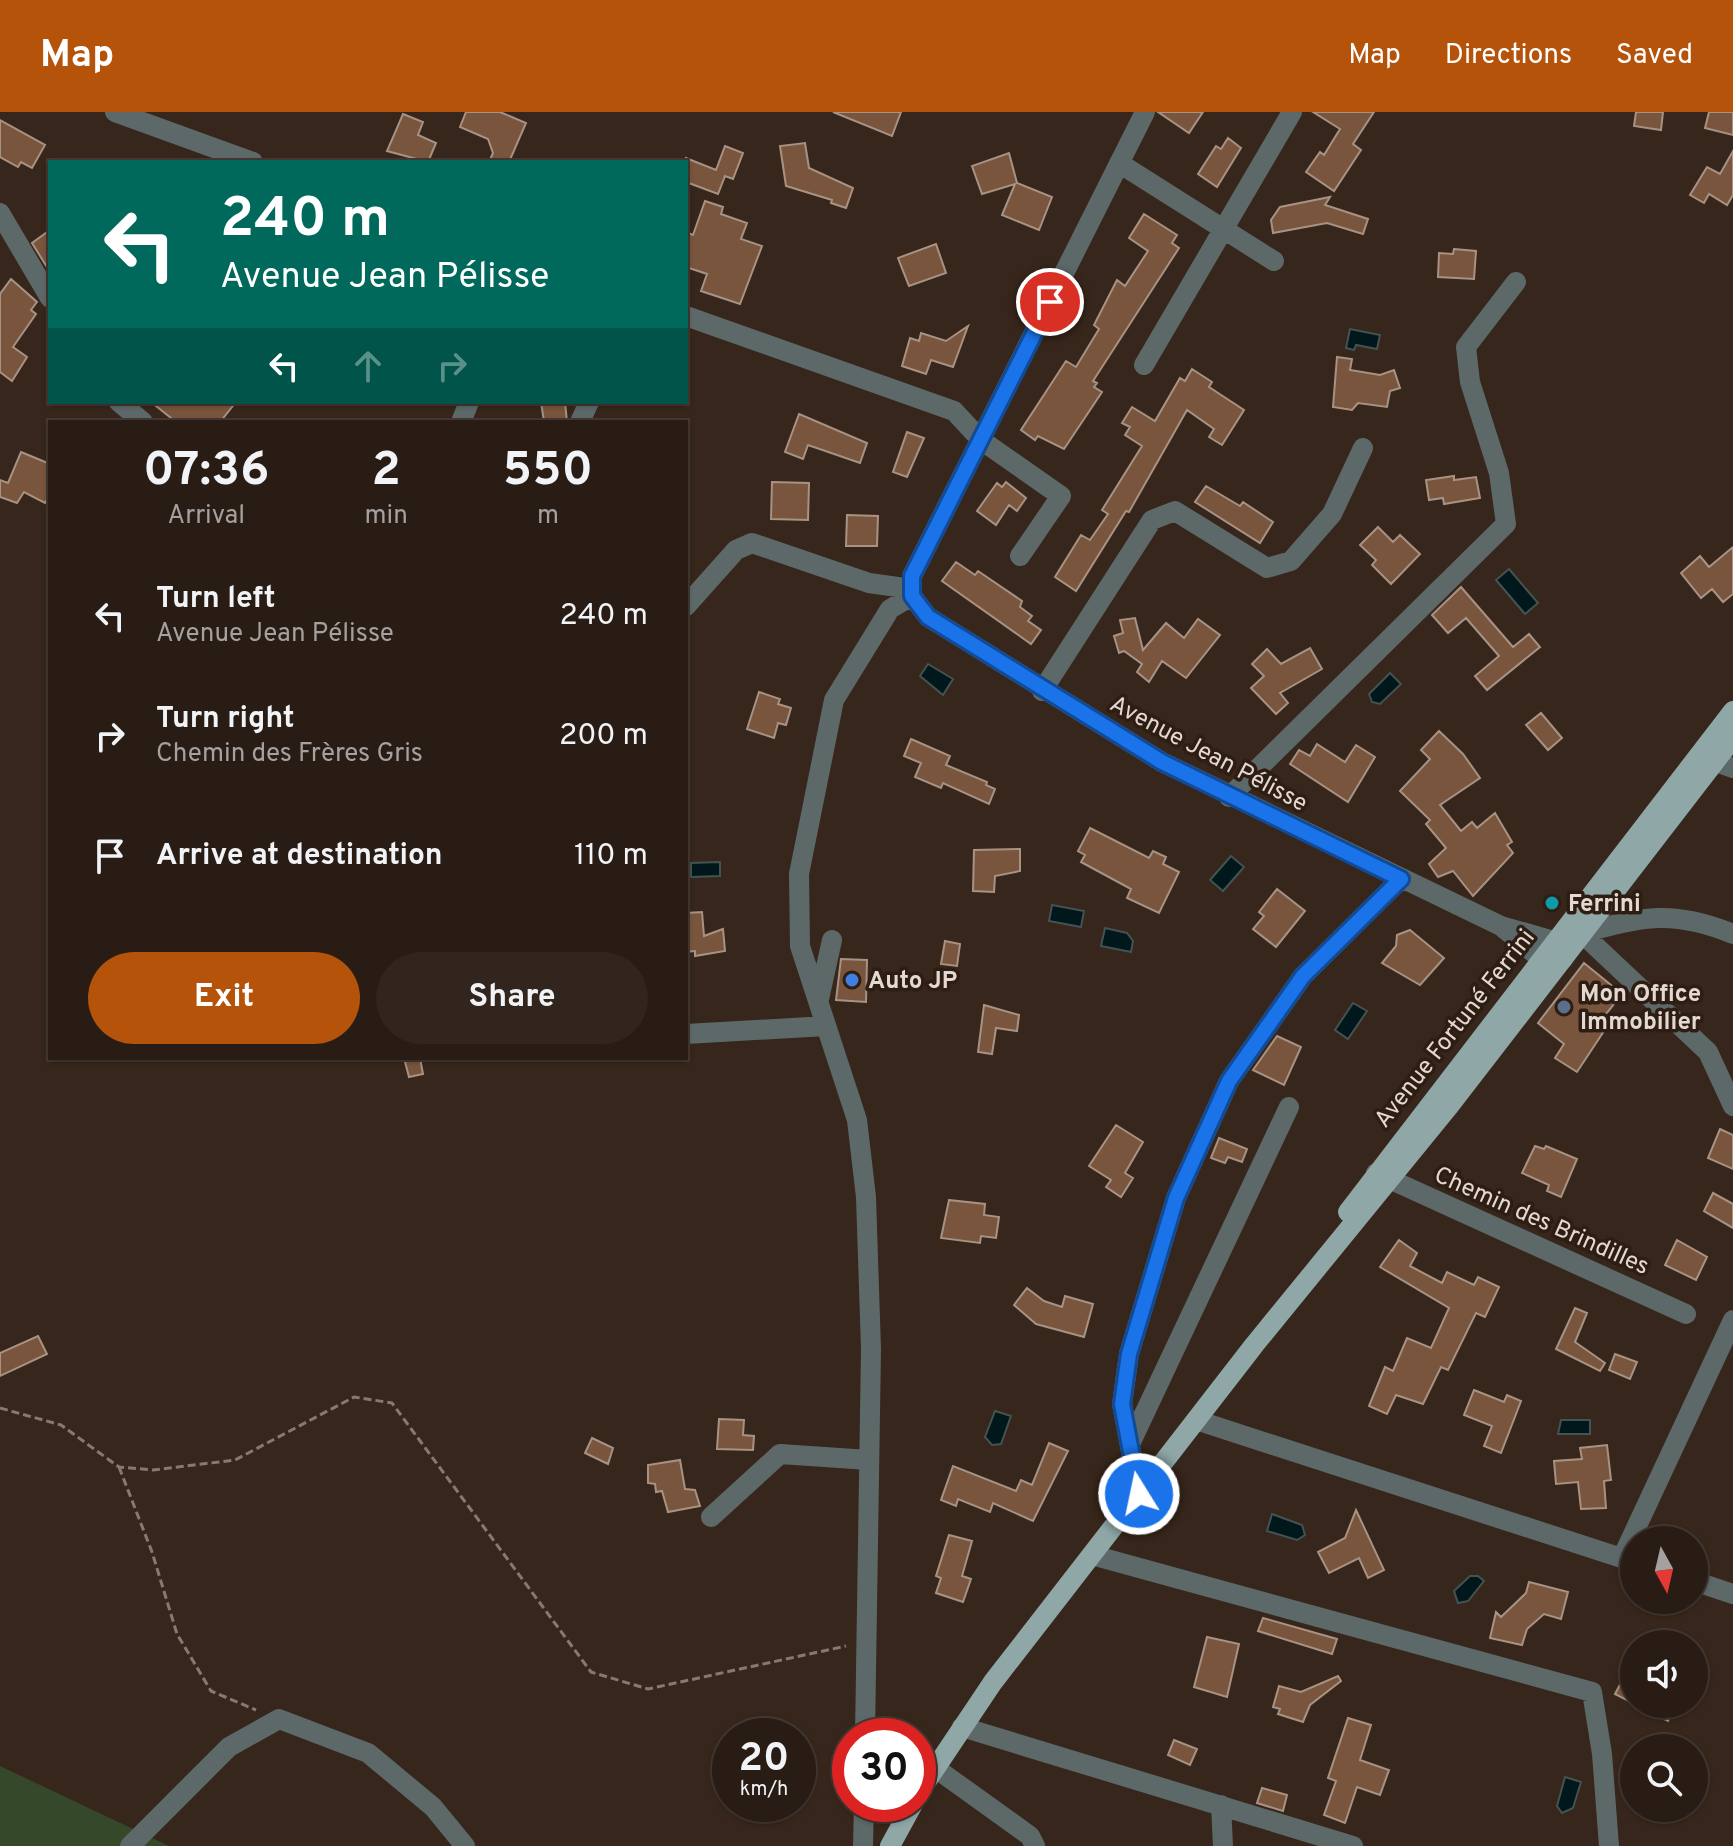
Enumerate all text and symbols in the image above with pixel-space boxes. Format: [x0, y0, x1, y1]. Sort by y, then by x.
text: Map [40, 32, 114, 81]
text: Map [1348, 38, 1401, 74]
text: Directions [1445, 38, 1572, 74]
text: Saved [1616, 38, 1693, 74]
text: 240 m [220, 186, 390, 256]
icon: left [88, 192, 192, 296]
text: Avenue Jean Pélisse [220, 255, 549, 301]
pin [1016, 268, 1084, 336]
icon: arrive [1028, 280, 1072, 324]
icon: left [262, 344, 306, 388]
icon: ahead [346, 344, 390, 388]
icon: right [430, 344, 474, 388]
text: 07:36 [143, 442, 269, 502]
text: 2 [371, 442, 401, 502]
text: 550 [503, 442, 593, 502]
text: Arrival [168, 500, 245, 533]
text: min [365, 500, 408, 533]
text: m [537, 500, 559, 533]
text: Turn left [156, 581, 276, 618]
icon: left [88, 594, 132, 638]
text: 240 m [560, 598, 648, 635]
text: Avenue Jean Pélisse [156, 618, 394, 651]
street label: Avenue Jean Pélisse [1104, 690, 1312, 820]
text: Turn right [156, 701, 294, 738]
icon: right [88, 714, 132, 758]
text: 200 m [559, 718, 648, 755]
text: Chemin des Frères Gris [156, 738, 423, 771]
icon: arrive [88, 834, 132, 878]
text: Arrive at destination [156, 838, 442, 875]
text: 110 m [574, 838, 648, 875]
place label: Ferrini [1568, 890, 1641, 920]
marker: Ferrini [1543, 894, 1561, 912]
street label: Avenue Fortuné Ferrini [1369, 924, 1542, 1135]
button: Exit [88, 952, 360, 1044]
button: Share [376, 952, 648, 1044]
place label: Auto JP [868, 967, 957, 997]
marker: Auto JP [843, 971, 861, 989]
place label: Mon Office Immobilier [1580, 980, 1701, 1038]
marker: Mon Office Immobilier [1555, 998, 1573, 1016]
street label: Chemin des Brindilles [1429, 1161, 1653, 1283]
position arrow [1097, 1452, 1181, 1536]
north arrow [1620, 1526, 1708, 1614]
map controls [1620, 1526, 1708, 1822]
button: sound [1620, 1630, 1708, 1718]
speed limit sign: 30 [832, 1718, 936, 1822]
button: search [1620, 1734, 1708, 1822]
text: 20 [739, 1735, 789, 1785]
text: km/h [740, 1777, 788, 1803]

